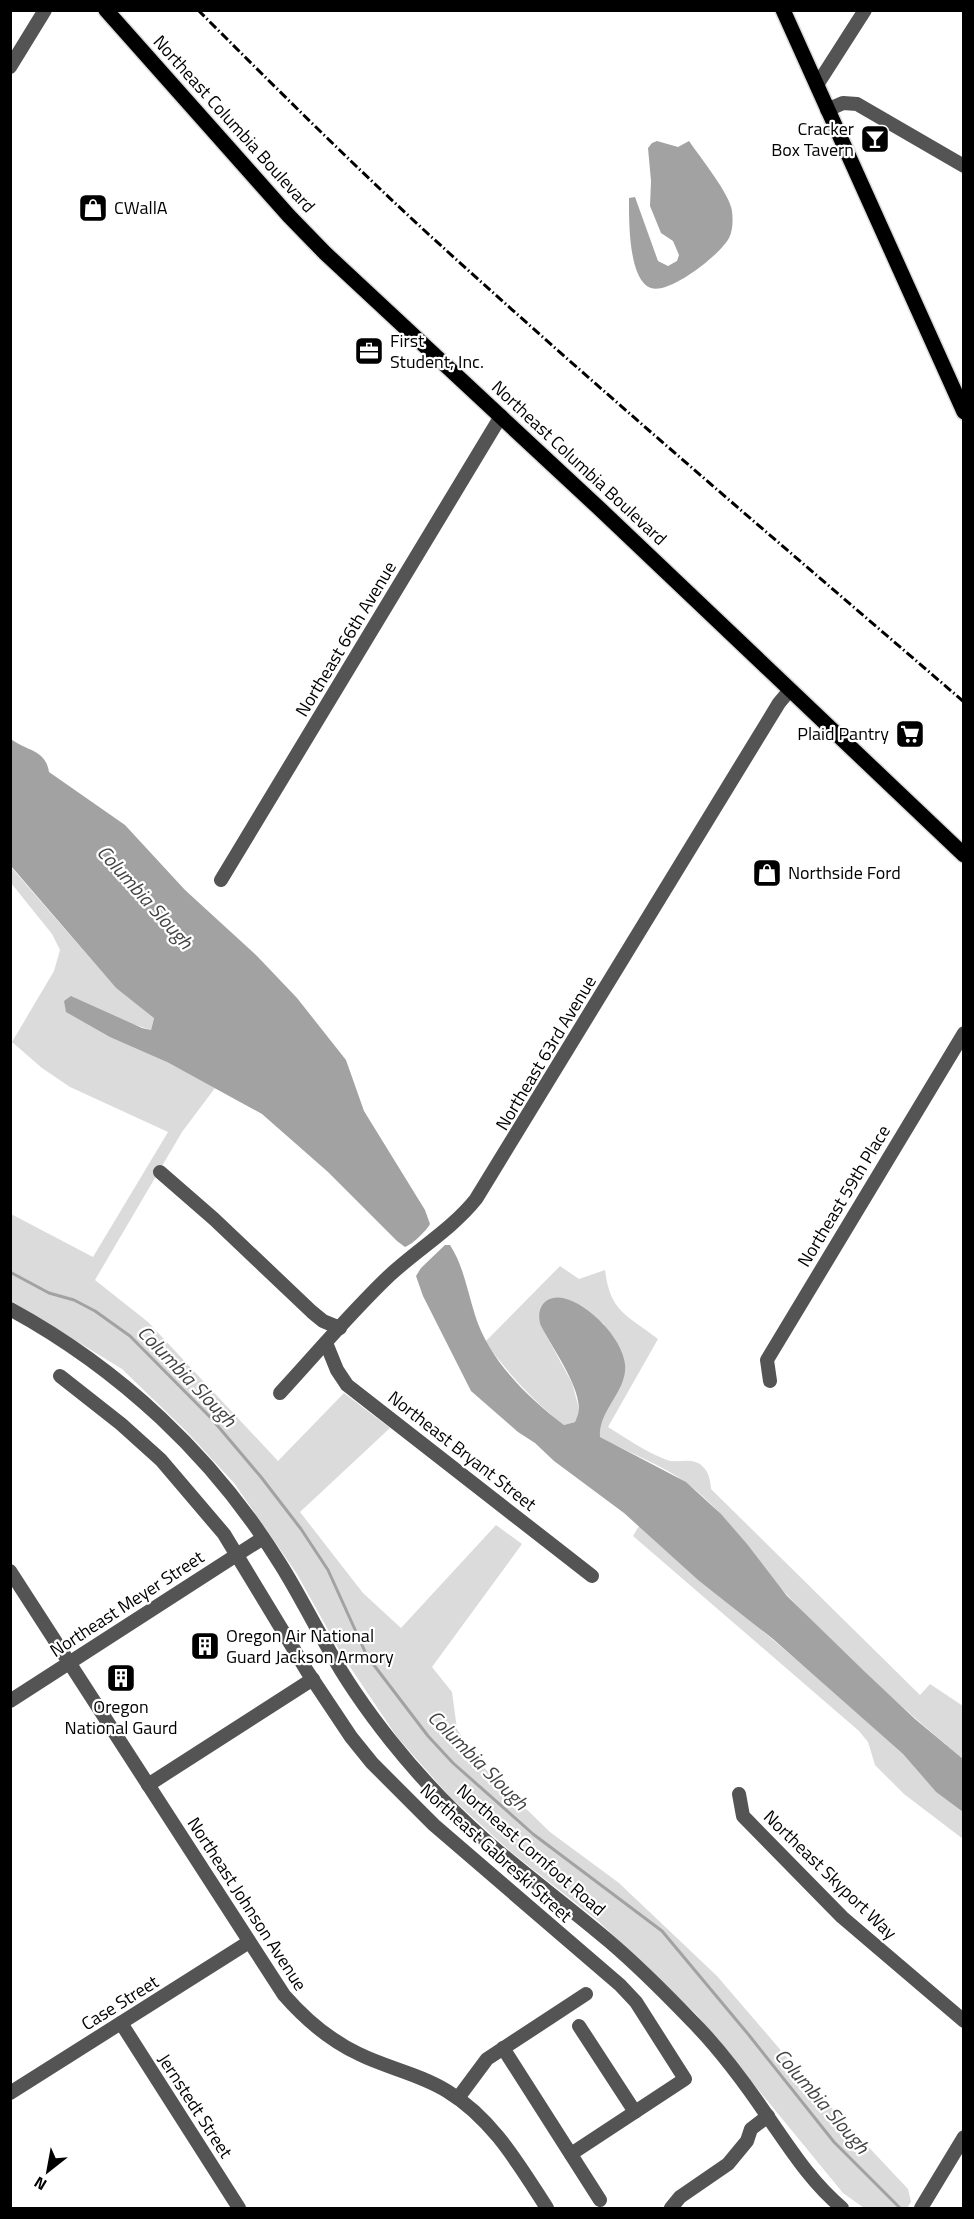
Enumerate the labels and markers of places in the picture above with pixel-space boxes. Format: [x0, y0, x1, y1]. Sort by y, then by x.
place label: Cracker Box Tavern [771, 115, 854, 163]
bar icon: Cracker Box Tavern [859, 123, 891, 155]
shop icon: CWallA [77, 192, 109, 224]
place label: CWallA [114, 194, 168, 221]
place label: First Student, Inc. [390, 327, 484, 375]
office icon: First Student, Inc. [353, 335, 385, 367]
supermarket icon: Plaid Pantry [894, 718, 926, 750]
place label: Plaid Pantry [797, 720, 889, 747]
shop icon: Northside Ford [751, 857, 783, 889]
place label: Northside Ford [788, 859, 901, 886]
place label: Oregon Air National Guard Jackson Armory [226, 1622, 394, 1670]
building icon: Oregon Air National Guard Jackson Armory [189, 1630, 221, 1662]
building icon: Oregon National Gaurd [105, 1662, 137, 1694]
place label: Oregon National Gaurd [65, 1693, 177, 1741]

